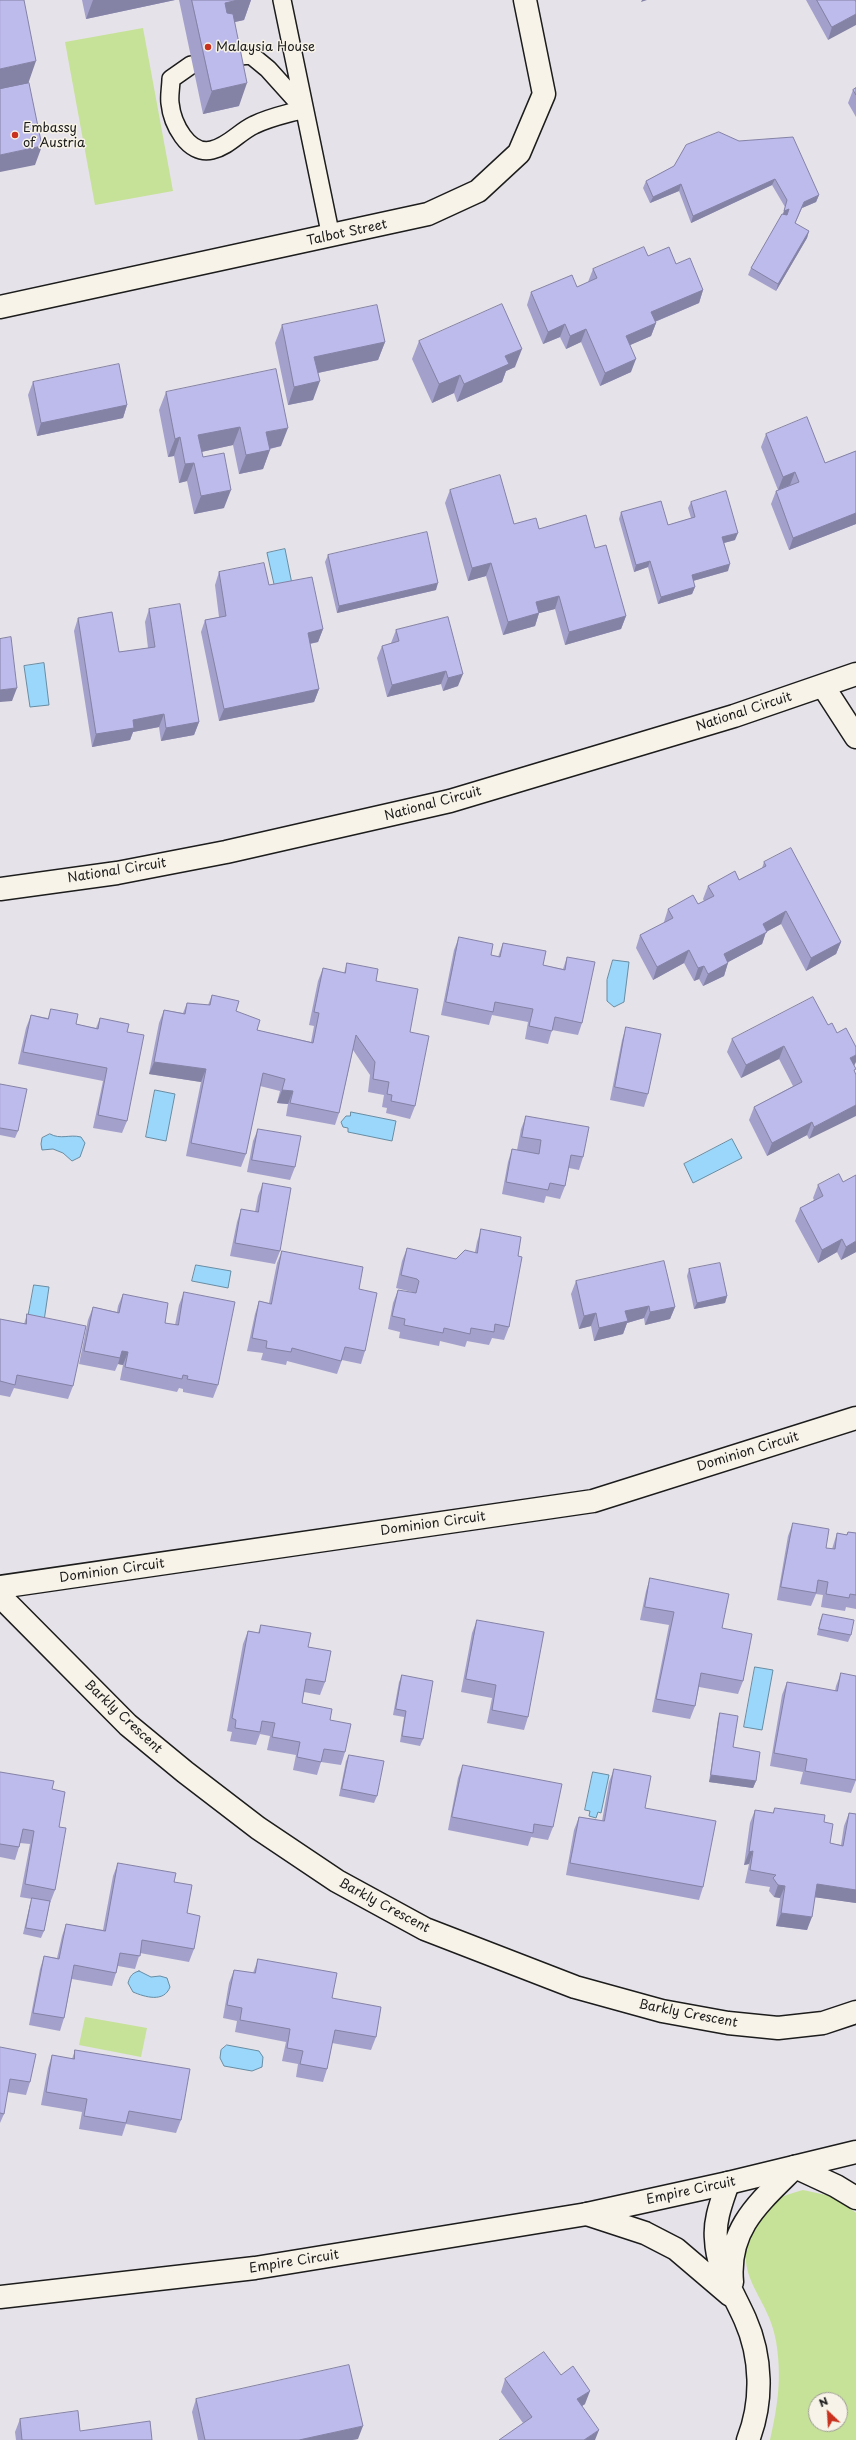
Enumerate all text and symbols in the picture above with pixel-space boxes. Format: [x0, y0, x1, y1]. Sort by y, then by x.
place label: Malaysia House [216, 39, 315, 55]
marker: Malaysia House [203, 42, 213, 52]
place label: Embassy of Austria [23, 120, 85, 151]
marker: Embassy of Austria [10, 130, 20, 140]
street label: Talbot Street [305, 217, 389, 249]
street label: National Circuit [694, 689, 794, 735]
street label: National Circuit [383, 784, 483, 824]
street label: National Circuit [67, 855, 167, 887]
street label: Dominion Circuit [695, 1429, 801, 1475]
street label: Dominion Circuit [379, 1509, 487, 1539]
street label: Dominion Circuit [58, 1556, 166, 1586]
street label: Barkly Crescent [81, 1677, 165, 1757]
street label: Barkly Crescent [336, 1876, 432, 1936]
street label: Barkly Crescent [637, 1997, 739, 2031]
street label: Empire Circuit [645, 2174, 737, 2208]
street label: Empire Circuit [248, 2247, 340, 2277]
north arrow [808, 2392, 848, 2432]
text: N [816, 2392, 831, 2411]

